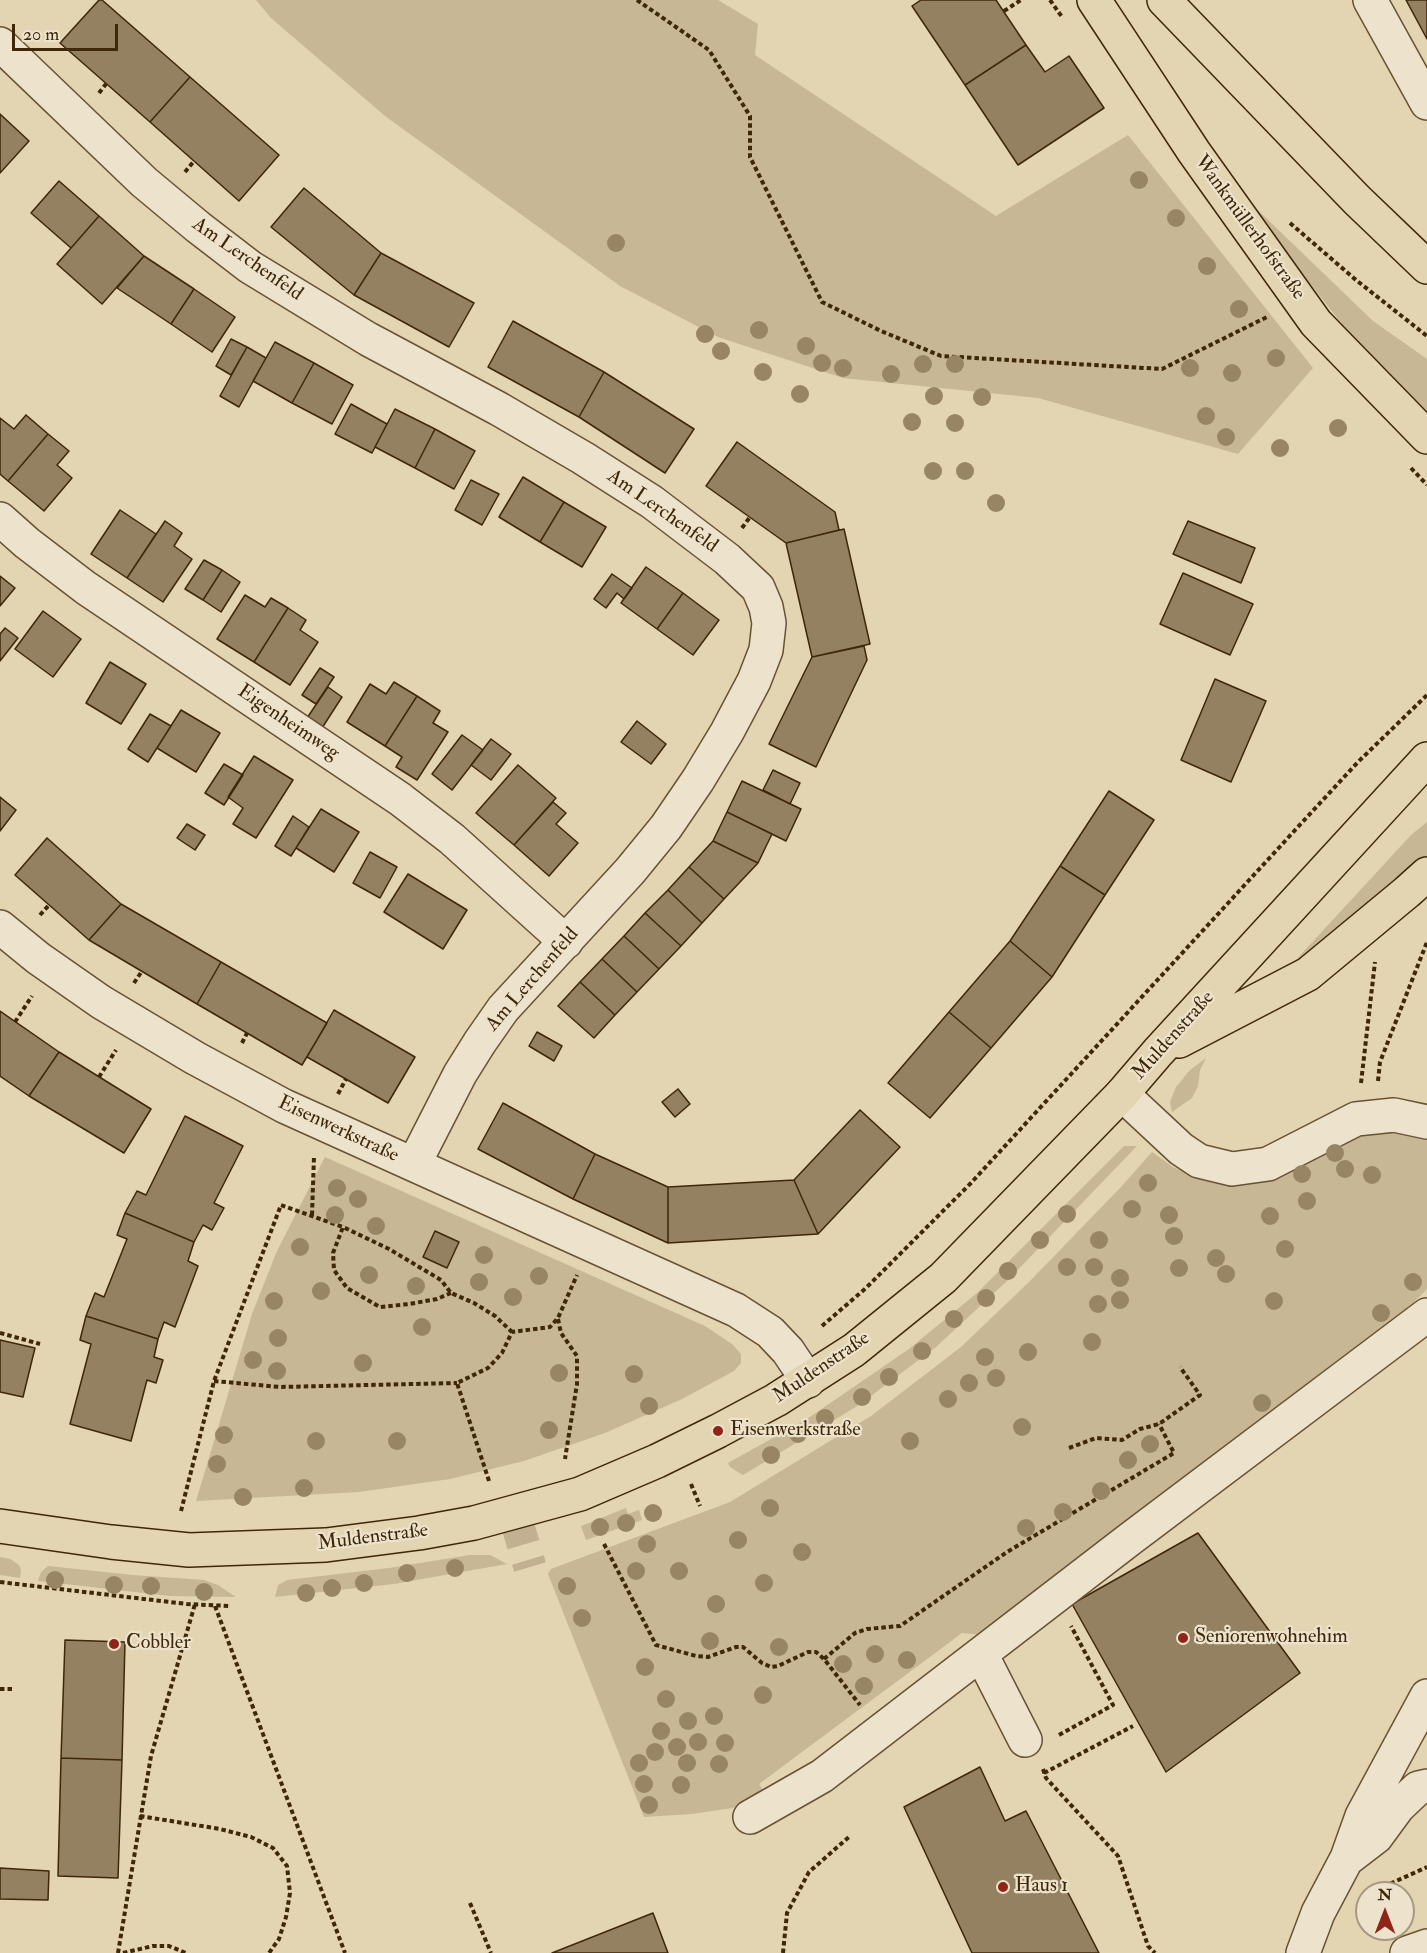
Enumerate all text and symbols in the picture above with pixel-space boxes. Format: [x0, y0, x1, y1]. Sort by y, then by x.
scale bar [15, 12, 122, 50]
text: 20 m [23, 23, 59, 46]
street label: Wankmüllerhofstraße [1188, 151, 1310, 305]
street label: Am Lerchenfeld [187, 213, 307, 307]
street label: Am Lerchenfeld [602, 465, 722, 559]
street label: Eigenheimweg [232, 680, 344, 766]
street label: Am Lerchenfeld [481, 923, 585, 1037]
street label: Muldenstraße [1128, 987, 1220, 1085]
street label: Eisenwerkstraße [274, 1092, 402, 1168]
street label: Muldenstraße [769, 1327, 875, 1409]
place label: Eisenwerkstraße [730, 1419, 861, 1443]
marker: Eisenwerkstraße [711, 1424, 725, 1438]
street label: Muldenstraße [316, 1519, 430, 1557]
place label: Seniorenwohnehim [1195, 1626, 1348, 1650]
marker: Seniorenwohnehim [1176, 1631, 1190, 1645]
place label: Cobbler [126, 1632, 191, 1656]
marker: Cobbler [107, 1637, 121, 1651]
place label: Haus 1 [1015, 1875, 1068, 1899]
marker: Haus 1 [996, 1880, 1010, 1894]
north arrow [1355, 1881, 1415, 1941]
text: N [1378, 1885, 1392, 1905]

